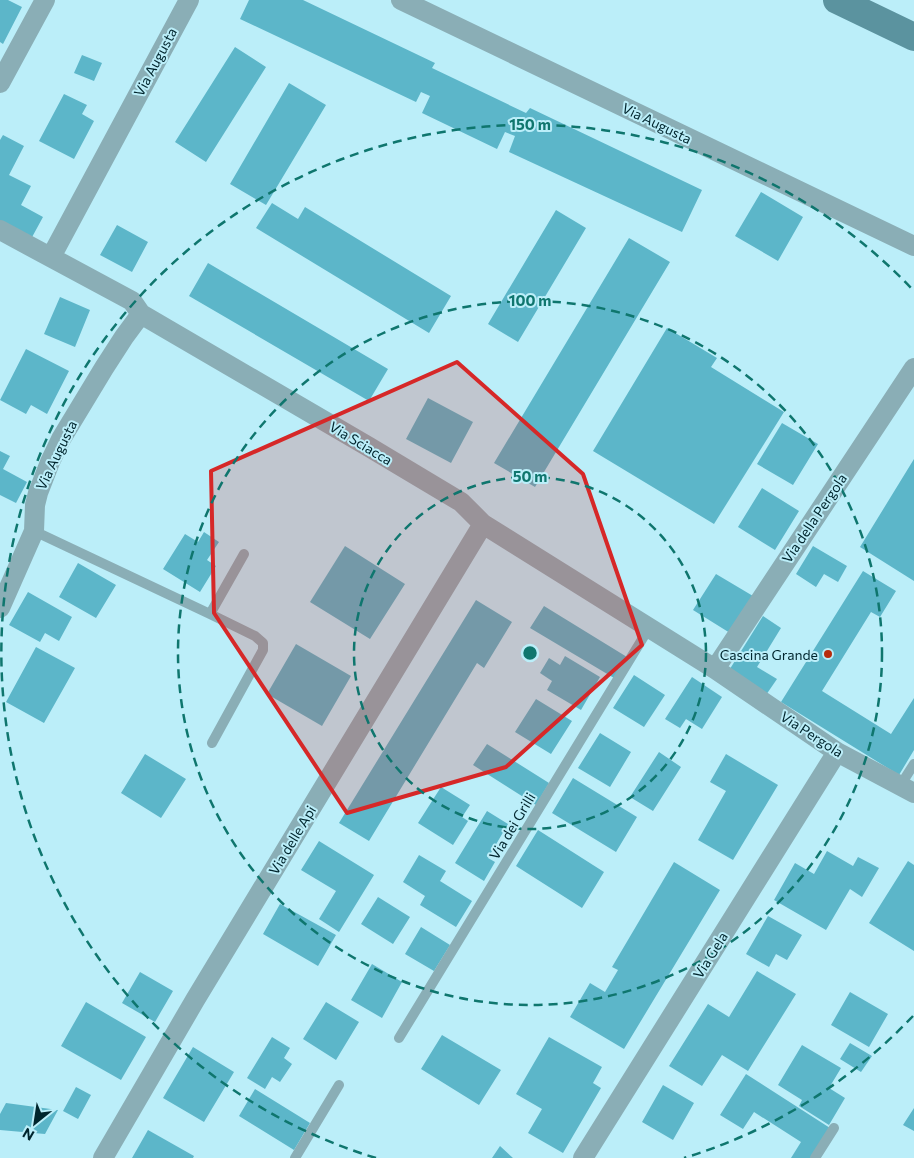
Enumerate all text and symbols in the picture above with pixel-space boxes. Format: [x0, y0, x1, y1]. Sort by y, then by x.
street label: Via Augusta [130, 25, 180, 99]
street label: Via Augusta [619, 99, 695, 147]
text: 150 m [509, 115, 551, 133]
text: 100 m [509, 291, 551, 309]
street label: Via Augusta [32, 417, 80, 493]
street label: Via Sciacca [326, 418, 396, 468]
text: 50 m [513, 467, 547, 485]
street label: Via della Pergola [778, 470, 850, 566]
centre of rings [521, 644, 539, 662]
place label: Cascina Grande [720, 646, 818, 663]
marker: Cascina Grande [822, 648, 834, 660]
street label: Via Pergola [777, 707, 847, 761]
street label: Via dei Grilli [485, 789, 539, 863]
street label: Via delle Api [265, 802, 319, 878]
street label: Via Gela [689, 929, 731, 981]
north arrow [10, 1098, 60, 1148]
text: N [19, 1125, 37, 1145]

